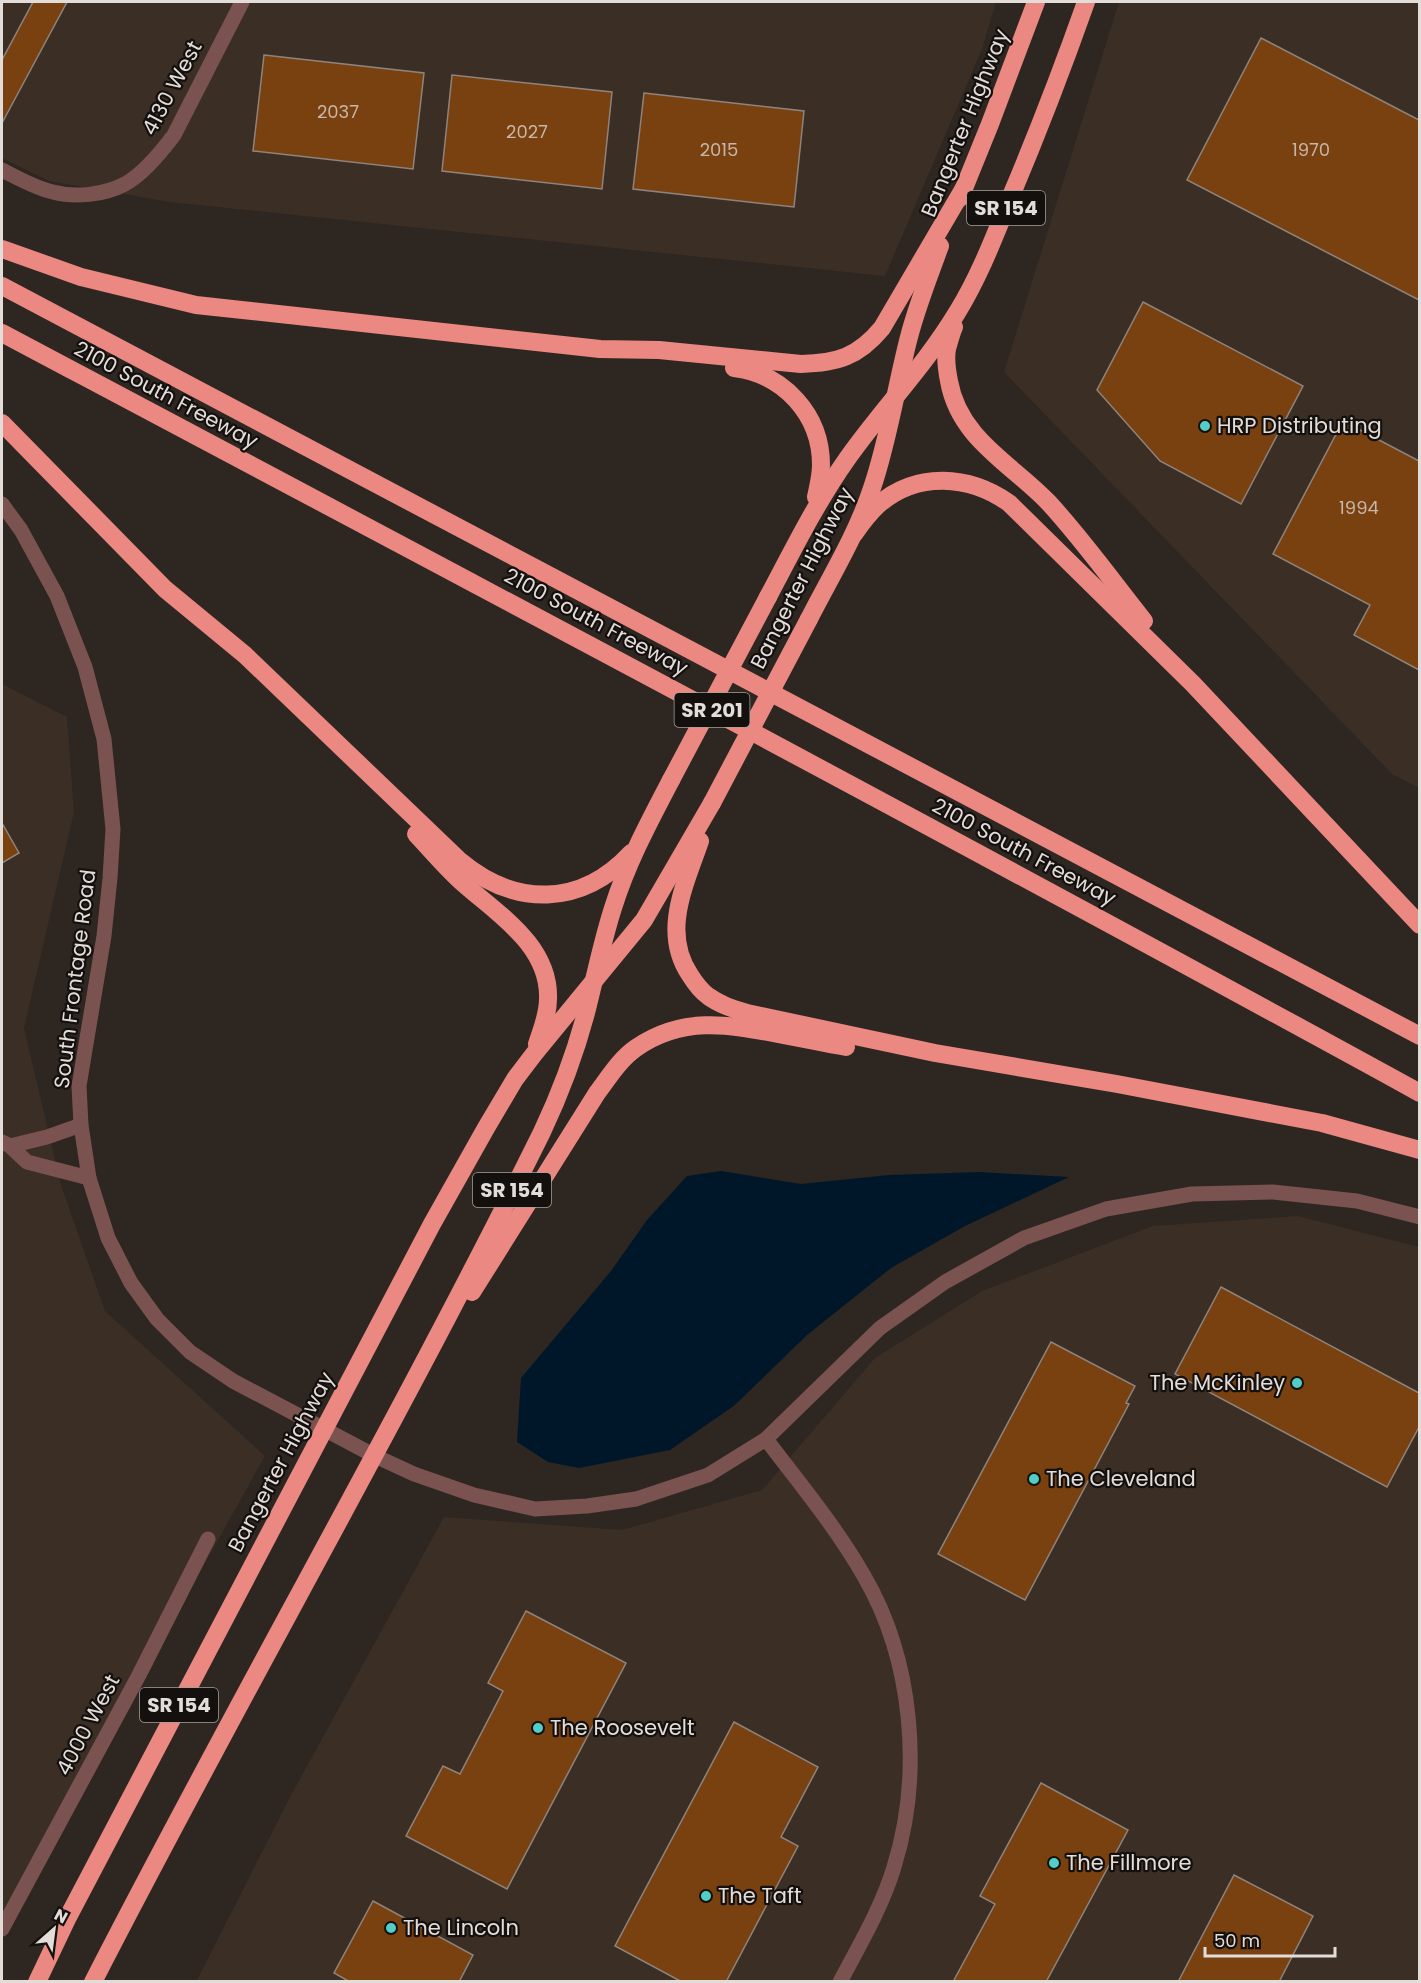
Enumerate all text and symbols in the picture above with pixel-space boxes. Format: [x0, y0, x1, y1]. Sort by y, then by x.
street label: Bangerter Highway [914, 24, 1016, 221]
street label: 4130 West [135, 35, 209, 140]
house number: 2037 [317, 99, 359, 124]
house number: 2027 [506, 119, 548, 144]
house number: 2015 [700, 137, 738, 162]
house number: 1970 [1292, 137, 1330, 162]
road number: SR 154 [967, 191, 1045, 225]
street label: 2100 South Freeway [69, 334, 263, 455]
place label: HRP Distributing [1217, 411, 1382, 440]
marker: HRP Distributing [1198, 419, 1212, 433]
street label: Bangerter Highway [743, 482, 860, 674]
house number: 1994 [1339, 495, 1379, 520]
street label: 2100 South Freeway [499, 561, 693, 682]
road number: SR 201 [674, 693, 750, 727]
street label: 2100 South Freeway [927, 791, 1121, 912]
street label: South Frontage Road [47, 868, 102, 1090]
road number: SR 154 [473, 1173, 551, 1207]
street label: Bangerter Highway [221, 1366, 340, 1557]
place label: The McKinley [1150, 1368, 1285, 1397]
marker: The McKinley [1290, 1376, 1304, 1390]
place label: The Cleveland [1046, 1464, 1196, 1493]
marker: The Cleveland [1027, 1472, 1041, 1486]
street label: 4000 West [49, 1669, 126, 1780]
road number: SR 154 [140, 1688, 218, 1722]
place label: The Roosevelt [550, 1713, 695, 1742]
marker: The Roosevelt [531, 1721, 545, 1735]
place label: The Fillmore [1066, 1848, 1191, 1877]
marker: The Fillmore [1047, 1856, 1061, 1870]
place label: The Taft [718, 1881, 802, 1910]
marker: The Taft [699, 1889, 713, 1903]
north arrow [24, 1899, 84, 1959]
text: N [50, 1903, 72, 1929]
place label: The Lincoln [403, 1913, 519, 1942]
scale bar [1205, 1920, 1336, 1958]
marker: The Lincoln [384, 1921, 398, 1935]
text: 50 m [1214, 1928, 1260, 1953]

